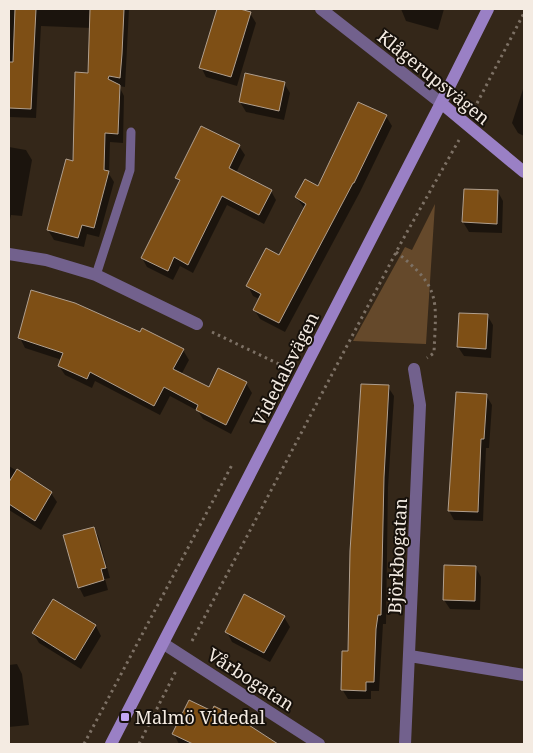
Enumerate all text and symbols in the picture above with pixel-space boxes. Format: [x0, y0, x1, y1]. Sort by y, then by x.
street label: Klågerupsvägen [373, 24, 496, 130]
street label: Videdalsvägen [246, 308, 324, 430]
street label: Björkbogatan [382, 497, 412, 615]
street label: Vårbogatan [203, 642, 299, 716]
place label: Malmö Videdal [135, 705, 265, 729]
marker: Malmö Videdal [119, 711, 131, 723]

